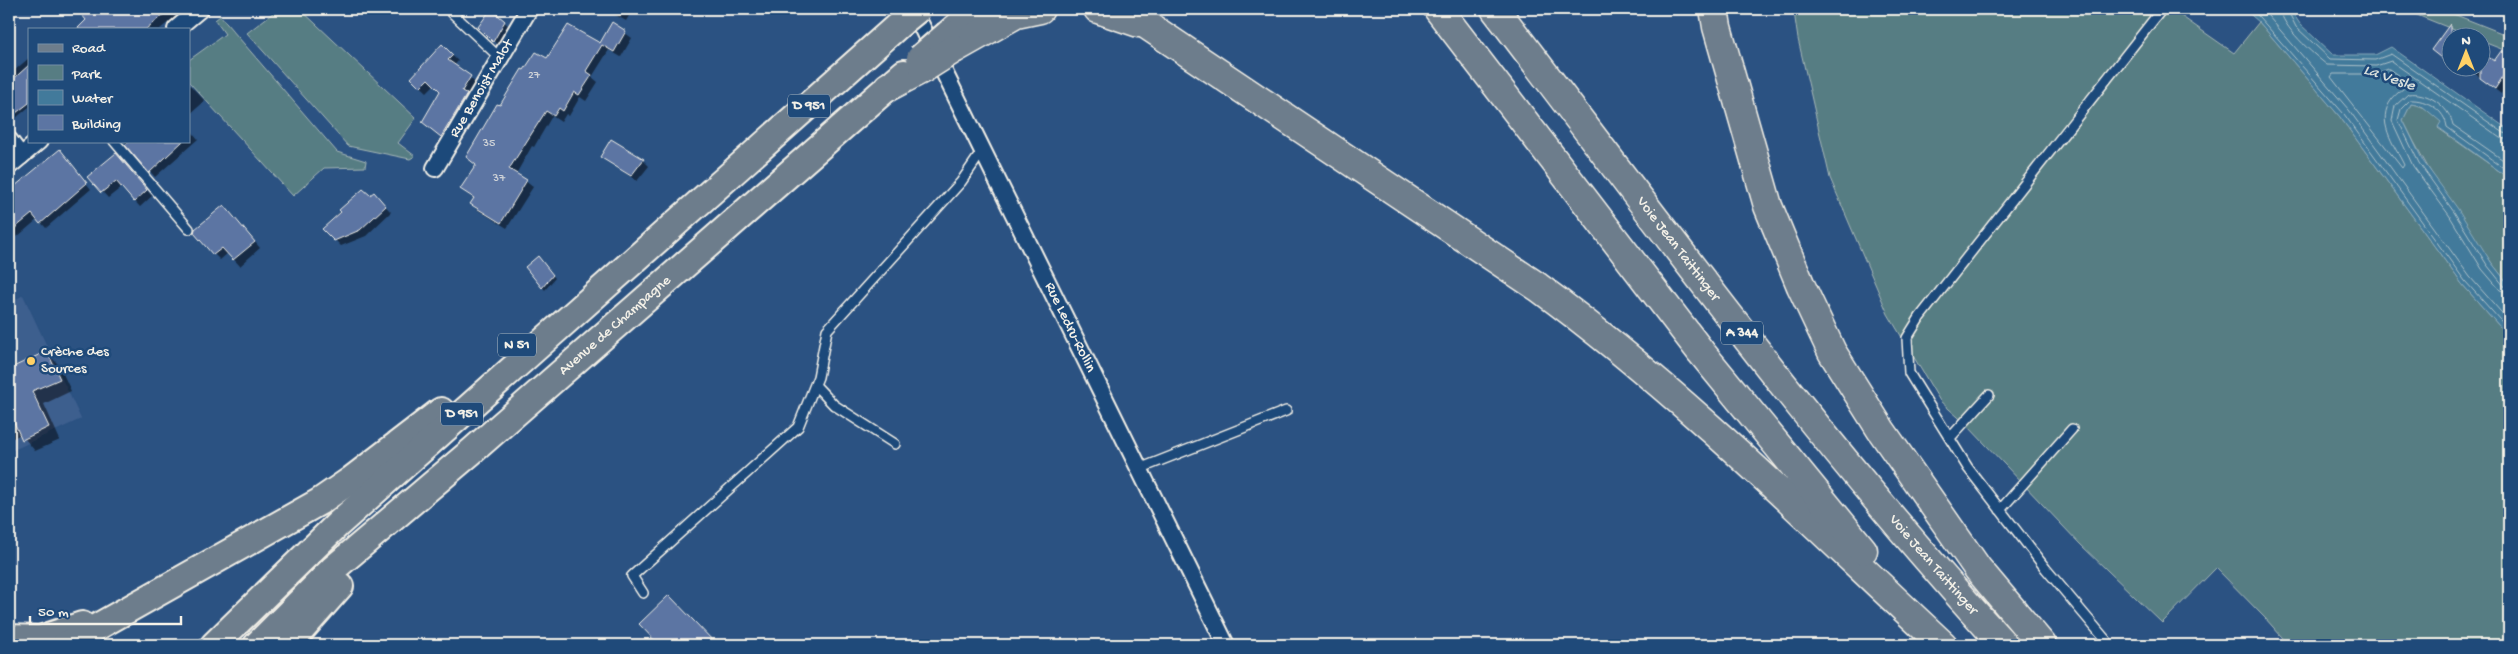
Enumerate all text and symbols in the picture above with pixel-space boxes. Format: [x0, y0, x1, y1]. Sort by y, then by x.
legend [28, 28, 190, 142]
north arrow [2440, 28, 2490, 78]
text: N [2461, 33, 2471, 50]
street label: Rue Benoist Malot [446, 35, 519, 141]
text: Road [72, 40, 106, 58]
water label: La Vesle [2361, 61, 2418, 97]
text: Park [71, 66, 102, 84]
house number: 27 [528, 69, 541, 83]
text: Water [72, 90, 114, 108]
road number: D 951 [788, 94, 830, 118]
text: Building [71, 116, 121, 134]
house number: 35 [482, 137, 495, 151]
house number: 37 [492, 172, 506, 186]
street label: Voie Jean Taittinger [1632, 192, 1725, 306]
street label: Avenue de Champagne [555, 272, 675, 380]
street label: Rue Ledru-Rollin [1040, 280, 1099, 375]
road number: A 344 [1721, 322, 1763, 344]
road number: N 51 [498, 334, 536, 356]
place label: Crèche des Sources [41, 343, 109, 378]
marker: Crèche des Sources [25, 355, 37, 367]
road number: D 951 [441, 402, 483, 426]
street label: Voie Jean Taittinger [1884, 510, 1983, 620]
scale bar [30, 594, 181, 626]
text: 50 m [38, 604, 69, 622]

